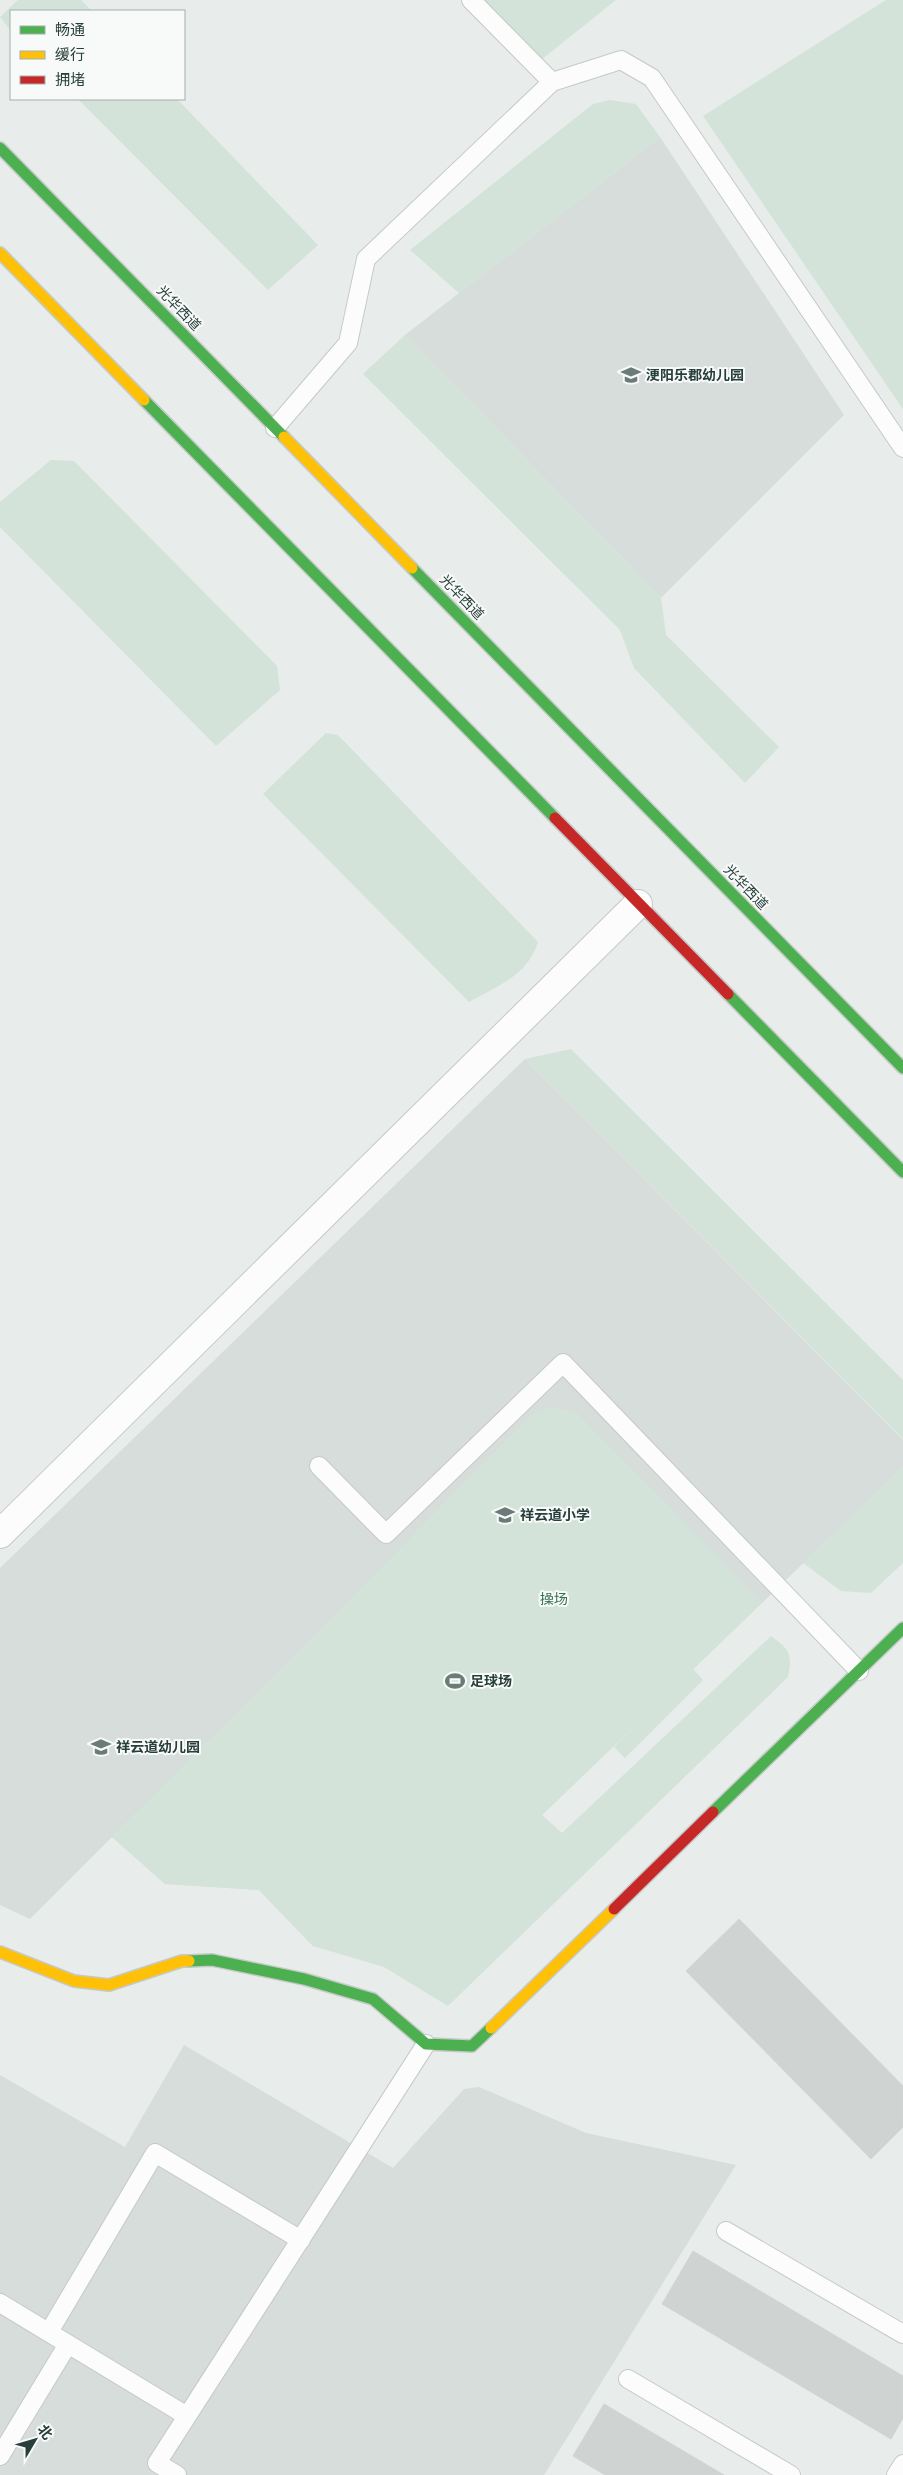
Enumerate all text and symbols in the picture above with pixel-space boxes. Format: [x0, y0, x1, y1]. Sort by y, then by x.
legend [10, 10, 185, 100]
text: 畅通 [55, 21, 85, 39]
text: 缓行 [55, 46, 85, 64]
text: 拥堵 [55, 71, 85, 89]
street label: 光华西道 [154, 282, 204, 334]
school or university icon: 浭阳乐郡幼儿园 [620, 364, 642, 386]
place label: 浭阳乐郡幼儿园 [646, 367, 744, 383]
street label: 光华西道 [437, 571, 487, 623]
street label: 光华西道 [721, 861, 771, 913]
school or university icon: 祥云道小学 [494, 1504, 516, 1526]
place label: 祥云道小学 [520, 1507, 590, 1523]
park label: 操场 [540, 1591, 568, 1607]
sports icon: 足球场 [444, 1670, 466, 1692]
place label: 足球场 [470, 1673, 512, 1689]
school or university icon: 祥云道幼儿园 [90, 1736, 112, 1758]
place label: 祥云道幼儿园 [116, 1739, 200, 1755]
north arrow [10, 2415, 60, 2465]
text: 北 [35, 2422, 56, 2442]

